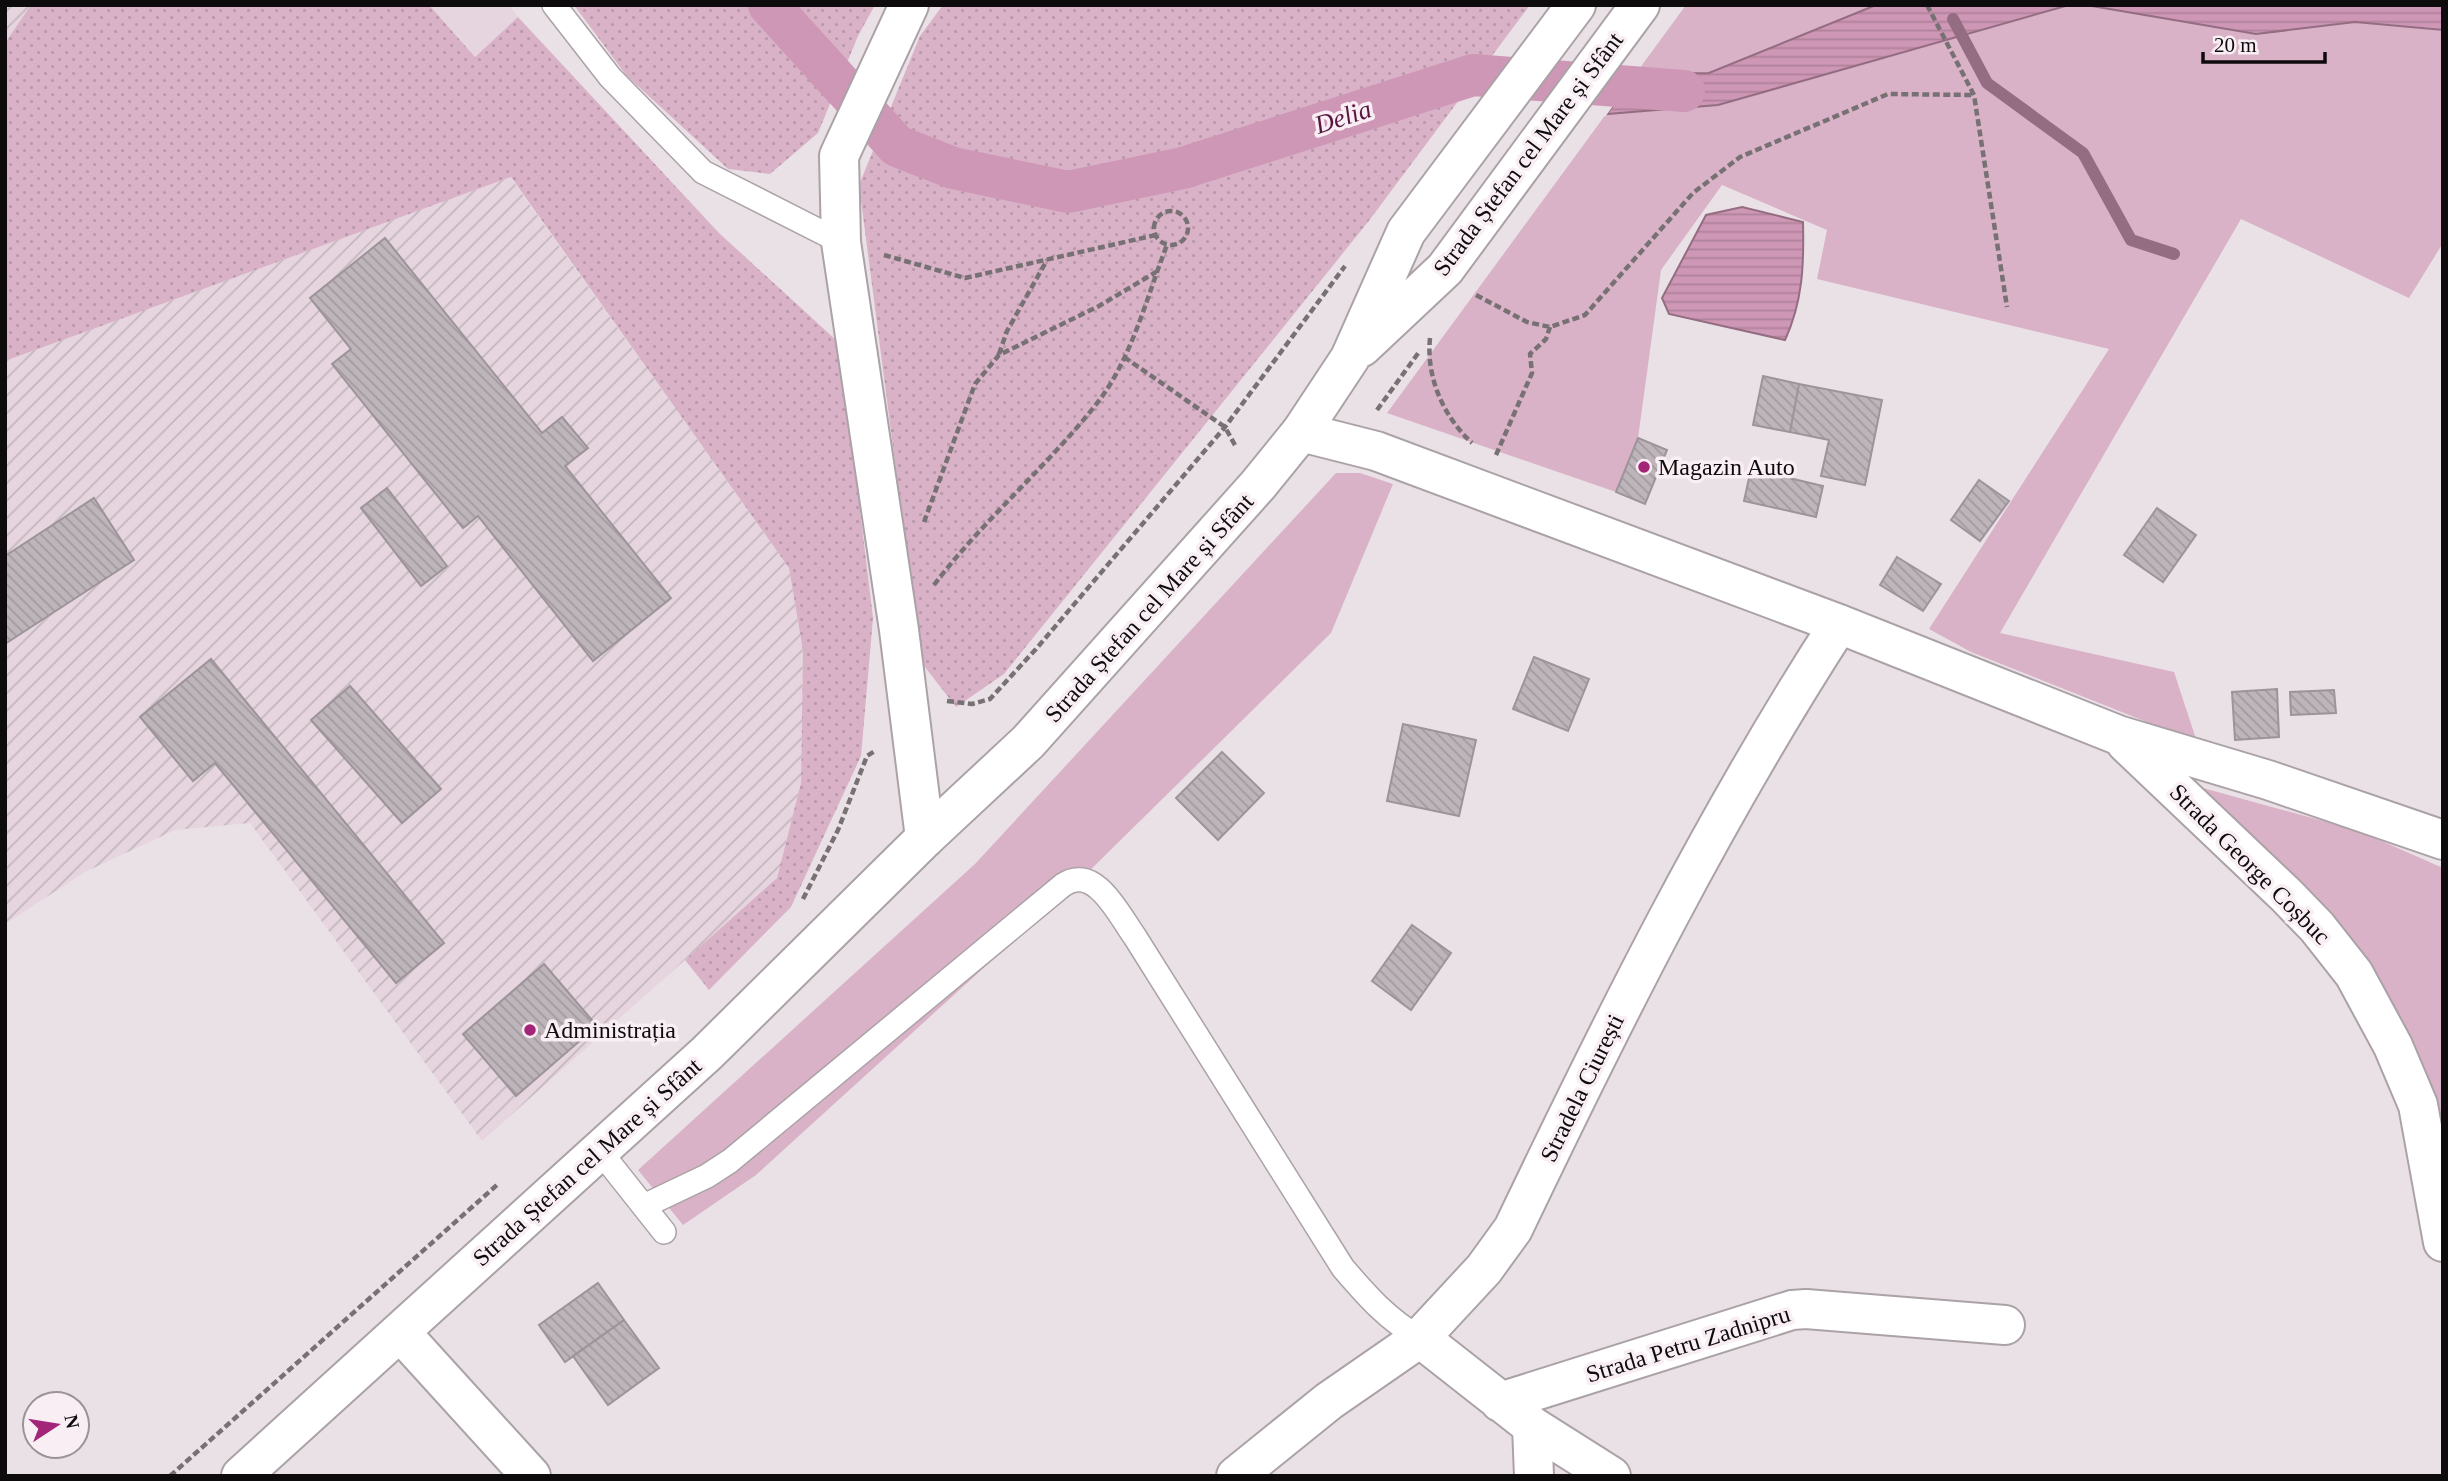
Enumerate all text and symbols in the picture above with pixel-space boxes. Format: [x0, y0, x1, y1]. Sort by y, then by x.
scale bar [2203, 21, 2326, 65]
street label: Strada Ștefan cel Mare și Sfânt [1428, 27, 1628, 281]
text: 20 m [2214, 33, 2257, 57]
water label: Delia [1310, 94, 1375, 140]
place label: Magazin Auto [1658, 454, 1795, 480]
marker: Magazin Auto [1636, 459, 1652, 475]
street label: Strada Ștefan cel Mare și Sfânt [1040, 488, 1259, 727]
street label: Strada George Coșbuc [2165, 779, 2335, 949]
street label: Stradela Ciurești [1535, 1010, 1629, 1166]
place label: Administrația [544, 1017, 676, 1043]
marker: Administrația [522, 1022, 538, 1038]
street label: Strada Ștefan cel Mare și Sfânt [468, 1052, 707, 1271]
street label: Strada Petru Zadnipru [1583, 1301, 1793, 1387]
north arrow [21, 1390, 91, 1460]
text: N [60, 1413, 84, 1431]

